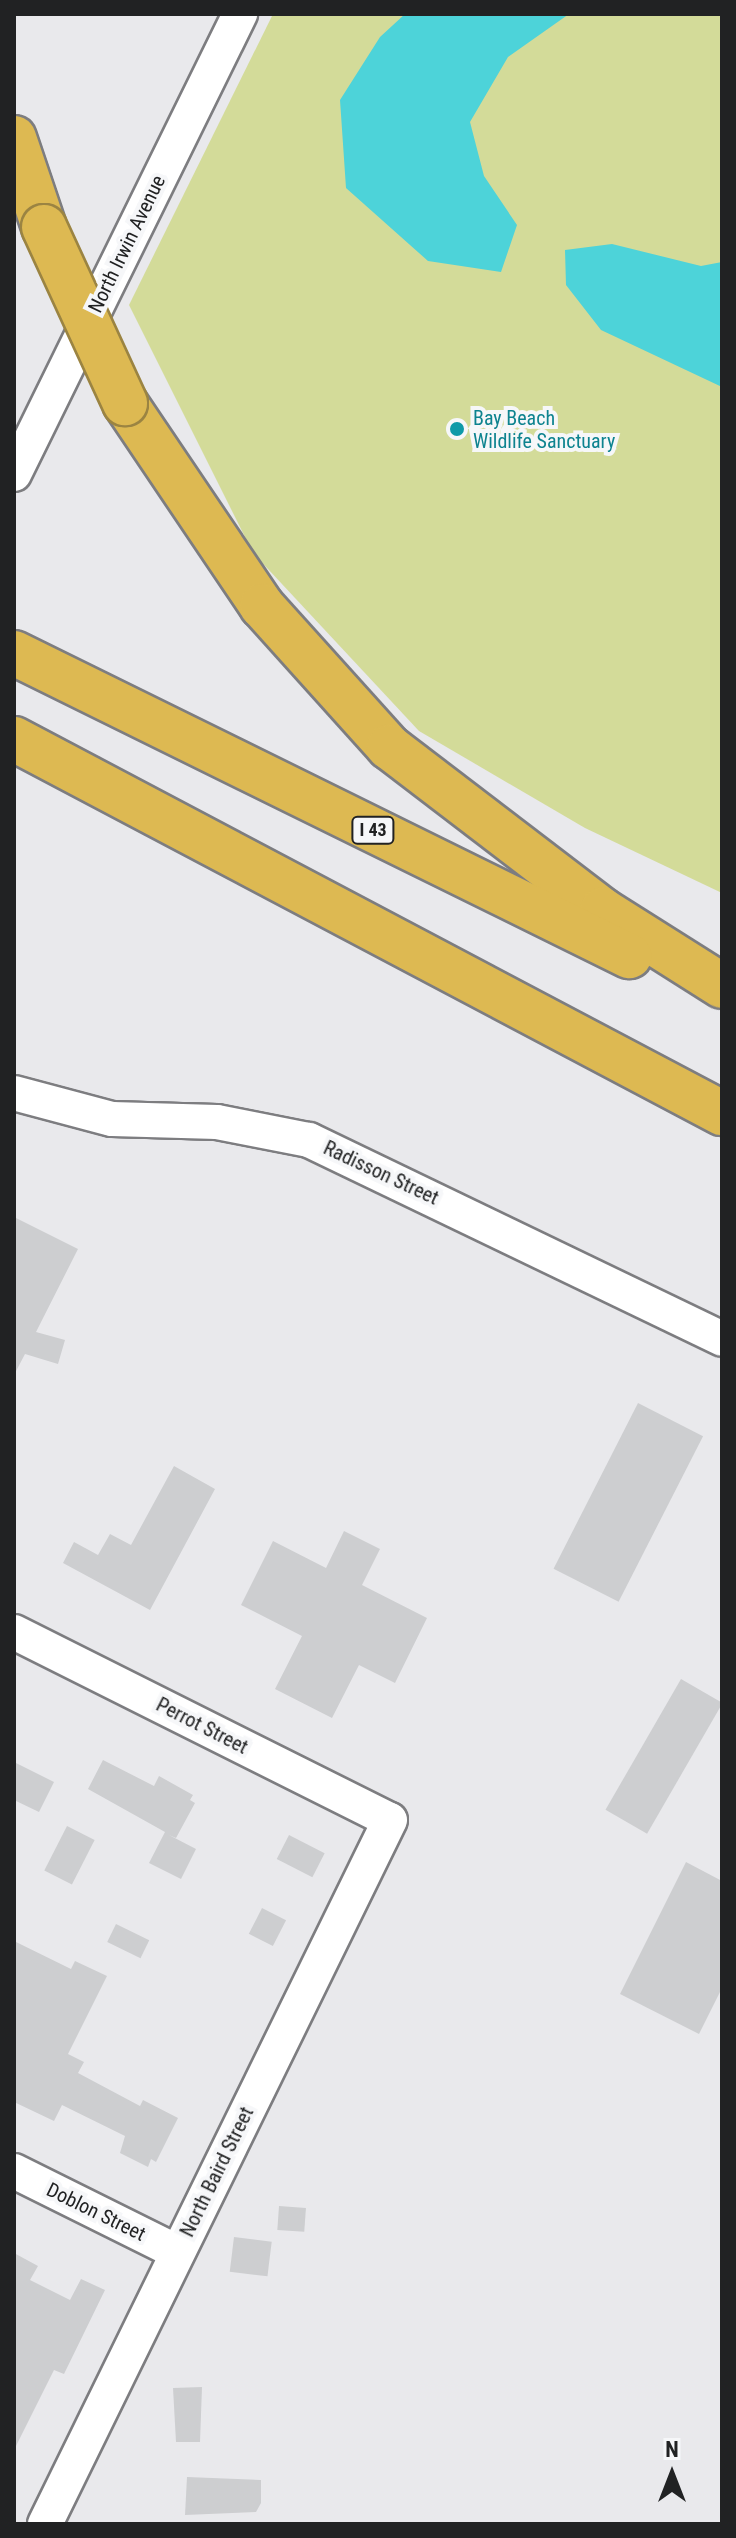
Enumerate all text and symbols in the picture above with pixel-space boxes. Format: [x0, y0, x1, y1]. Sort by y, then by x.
street label: North Irwin Avenue [83, 171, 171, 317]
place label: Bay Beach Wildlife Sanctuary [473, 406, 615, 453]
marker: Bay Beach Wildlife Sanctuary [448, 420, 466, 438]
road number: I 43 [351, 816, 395, 844]
street label: Radisson Street [320, 1136, 442, 1210]
street label: Perrot Street [152, 1693, 252, 1759]
street label: North Baird Street [175, 2103, 259, 2241]
street label: Doblon Street [43, 2178, 149, 2246]
north arrow [632, 2434, 712, 2514]
text: N [665, 2437, 679, 2462]

